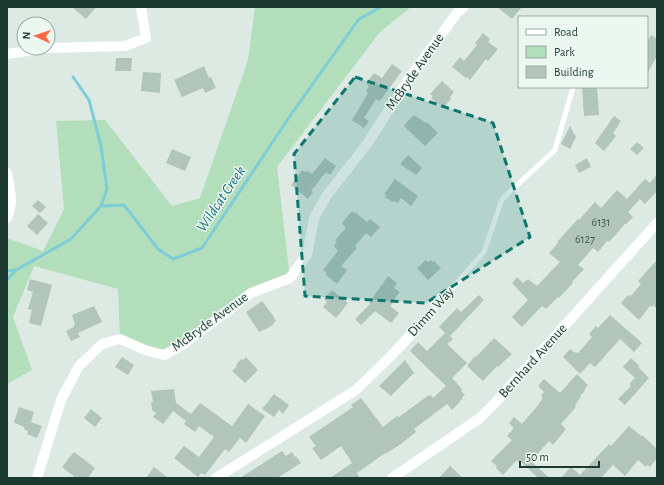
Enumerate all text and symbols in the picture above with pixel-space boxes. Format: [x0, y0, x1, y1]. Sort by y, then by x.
north arrow [16, 16, 56, 56]
legend [518, 16, 648, 88]
text: Road [554, 26, 578, 38]
text: N [21, 31, 32, 40]
street label: McBryde Avenue [383, 31, 447, 113]
text: Park [554, 46, 575, 58]
text: Building [554, 66, 594, 78]
water label: Wildcat Creek [194, 163, 248, 234]
house number: 6131 [592, 216, 610, 228]
house number: 6127 [575, 233, 595, 245]
street label: Dimm Way [405, 285, 457, 339]
street label: McBryde Avenue [169, 290, 251, 354]
street label: Bernhard Avenue [496, 321, 570, 401]
scale bar [520, 443, 599, 469]
text: 50 m [526, 451, 549, 463]

